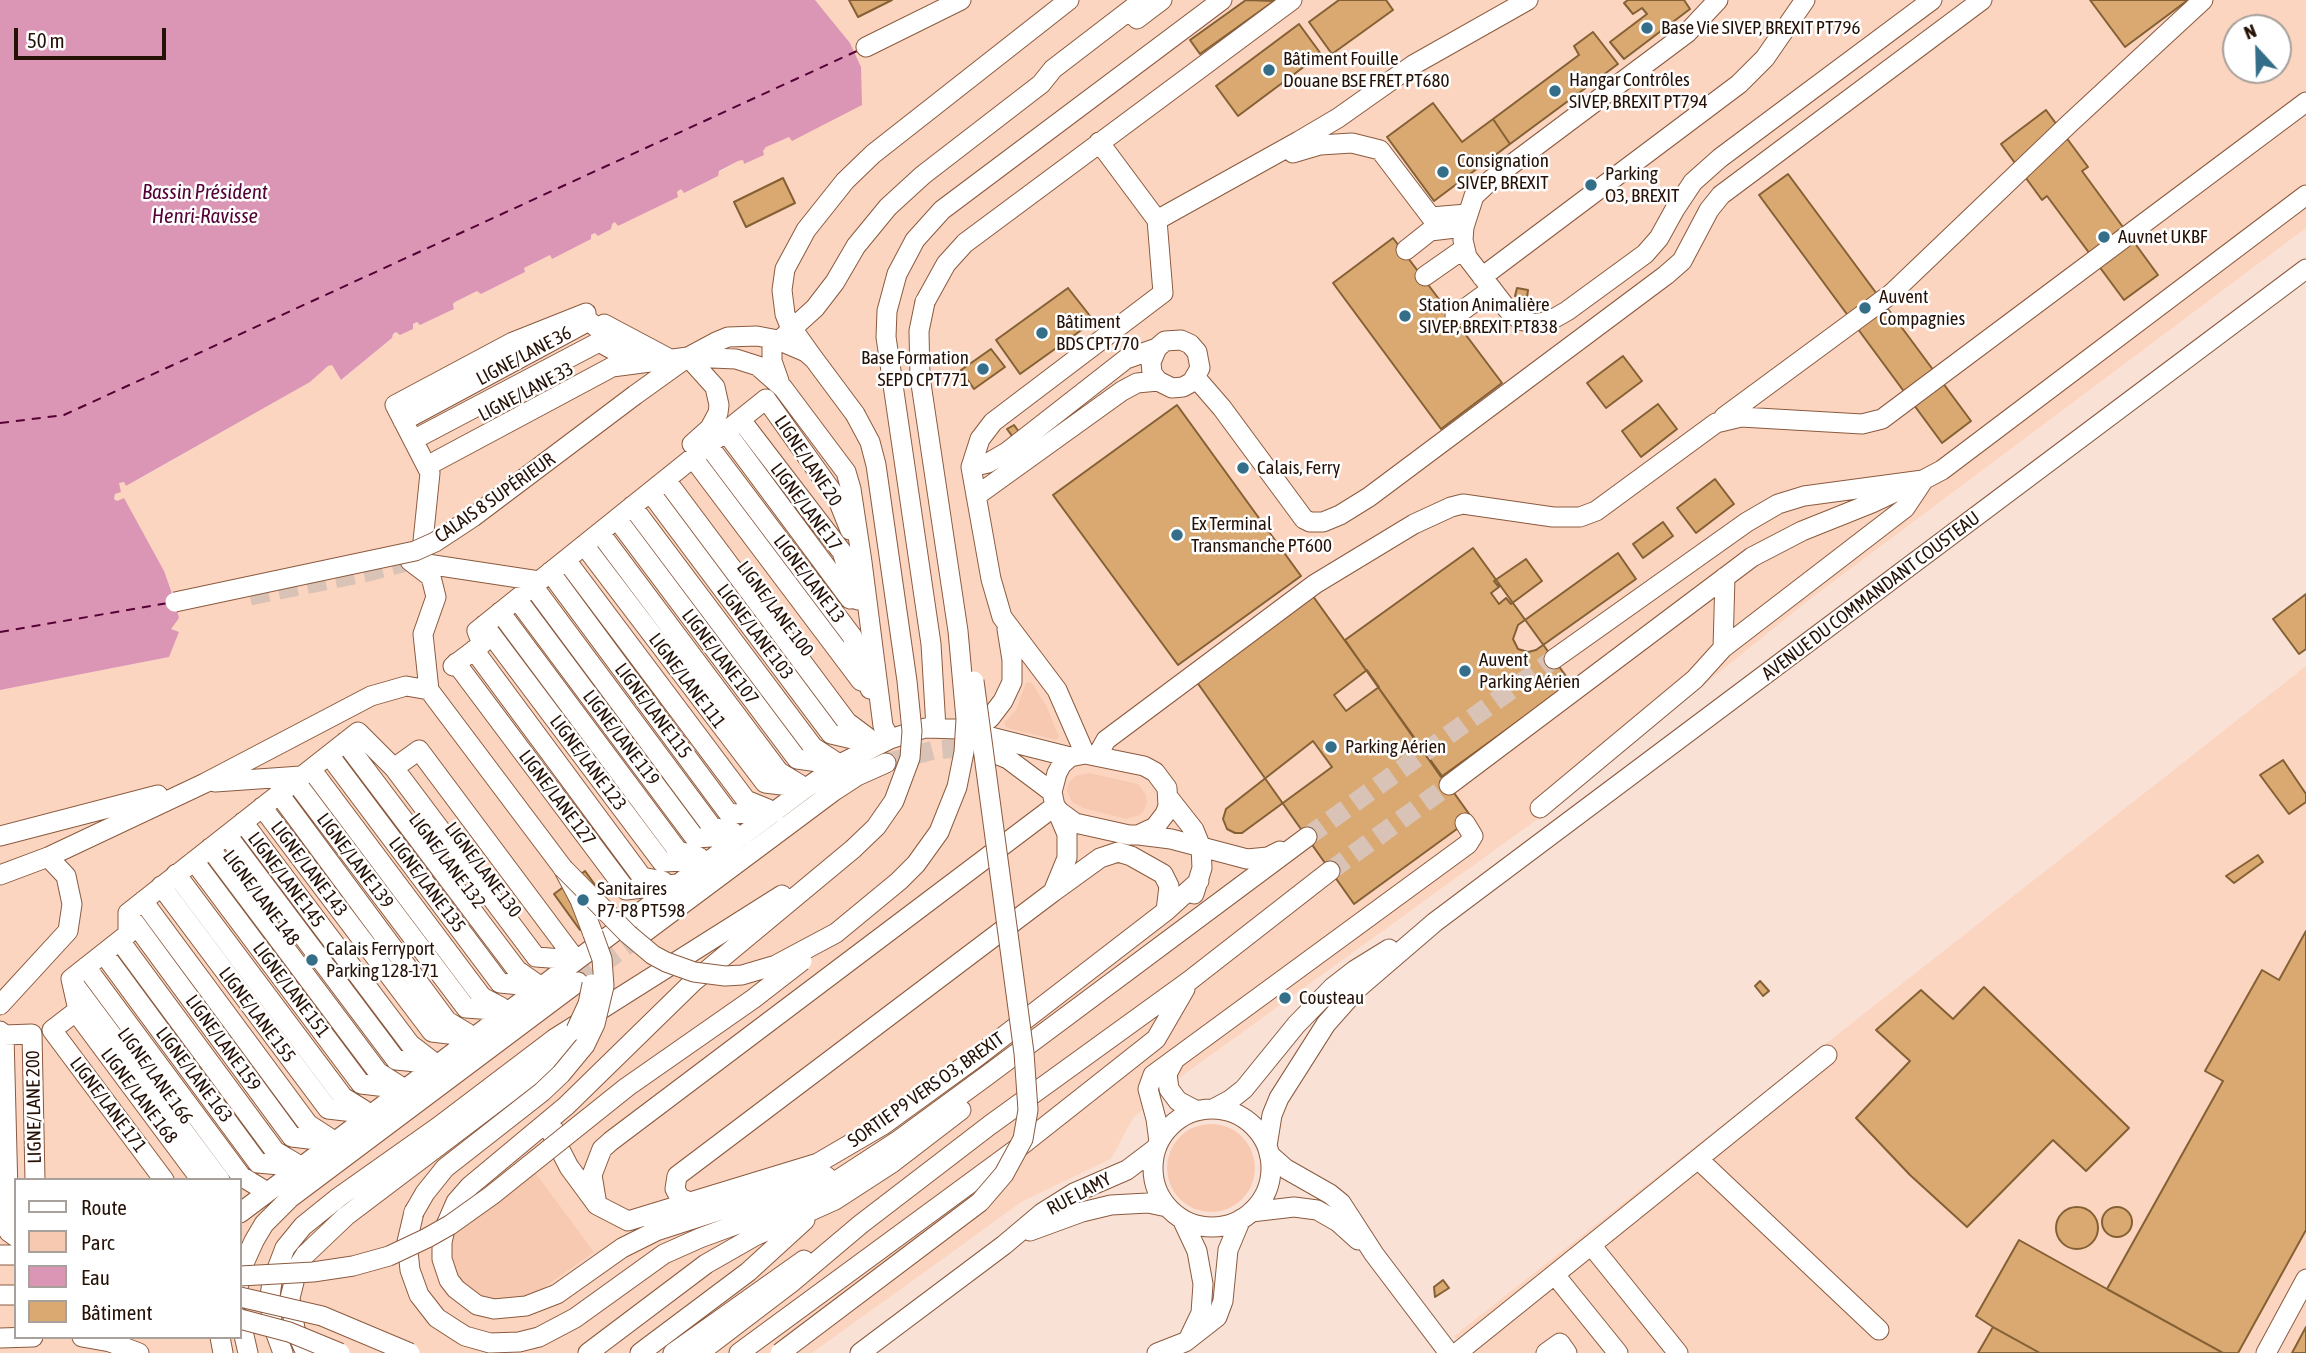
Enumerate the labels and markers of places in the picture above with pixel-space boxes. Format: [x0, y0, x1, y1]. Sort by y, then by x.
place label: Base Vie SIVEP, BREXIT PT796 [1661, 17, 1860, 39]
marker: Base Vie SIVEP, BREXIT PT796 [1639, 20, 1655, 36]
place label: Bâtiment Fouille Douane BSE FRET PT680 [1283, 48, 1449, 92]
marker: Bâtiment Fouille Douane BSE FRET PT680 [1261, 62, 1277, 78]
place label: Hangar Contrôles SIVEP, BREXIT PT794 [1569, 69, 1708, 113]
marker: Hangar Contrôles SIVEP, BREXIT PT794 [1547, 83, 1563, 99]
place label: Consignation SIVEP, BREXIT [1457, 150, 1549, 194]
place label: Parking O3, BREXIT [1605, 163, 1679, 207]
marker: Consignation SIVEP, BREXIT [1435, 164, 1451, 180]
marker: Parking O3, BREXIT [1583, 177, 1599, 193]
place label: Auvnet UKBF [2118, 226, 2207, 248]
marker: Auvnet UKBF [2096, 229, 2112, 245]
place label: Auvent Compagnies [1879, 286, 1965, 330]
place label: Station Animalière SIVEP, BREXIT PT838 [1419, 294, 1558, 338]
marker: Auvent Compagnies [1857, 300, 1873, 316]
marker: Station Animalière SIVEP, BREXIT PT838 [1397, 308, 1413, 324]
place label: Bâtiment BDS CPT770 [1056, 311, 1139, 355]
marker: Bâtiment BDS CPT770 [1034, 325, 1050, 341]
place label: Base Formation SEPD CPT771 [861, 347, 969, 391]
marker: Base Formation SEPD CPT771 [975, 361, 991, 377]
place label: Calais, Ferry [1257, 457, 1340, 479]
marker: Calais, Ferry [1235, 460, 1251, 476]
place label: Ex Terminal Transmanche PT600 [1191, 513, 1332, 557]
marker: Ex Terminal Transmanche PT600 [1169, 527, 1185, 543]
place label: Auvent Parking Aérien [1479, 649, 1580, 693]
marker: Auvent Parking Aérien [1457, 663, 1473, 679]
place label: Parking Aérien [1345, 736, 1446, 758]
marker: Parking Aérien [1323, 739, 1339, 755]
place label: Sanitaires P7-P8 PT598 [597, 878, 685, 922]
marker: Sanitaires P7-P8 PT598 [575, 892, 591, 908]
place label: Calais Ferryport Parking 128-171 [326, 938, 439, 982]
marker: Calais Ferryport Parking 128-171 [304, 952, 320, 968]
place label: Cousteau [1299, 987, 1364, 1009]
marker: Cousteau [1277, 990, 1293, 1006]

